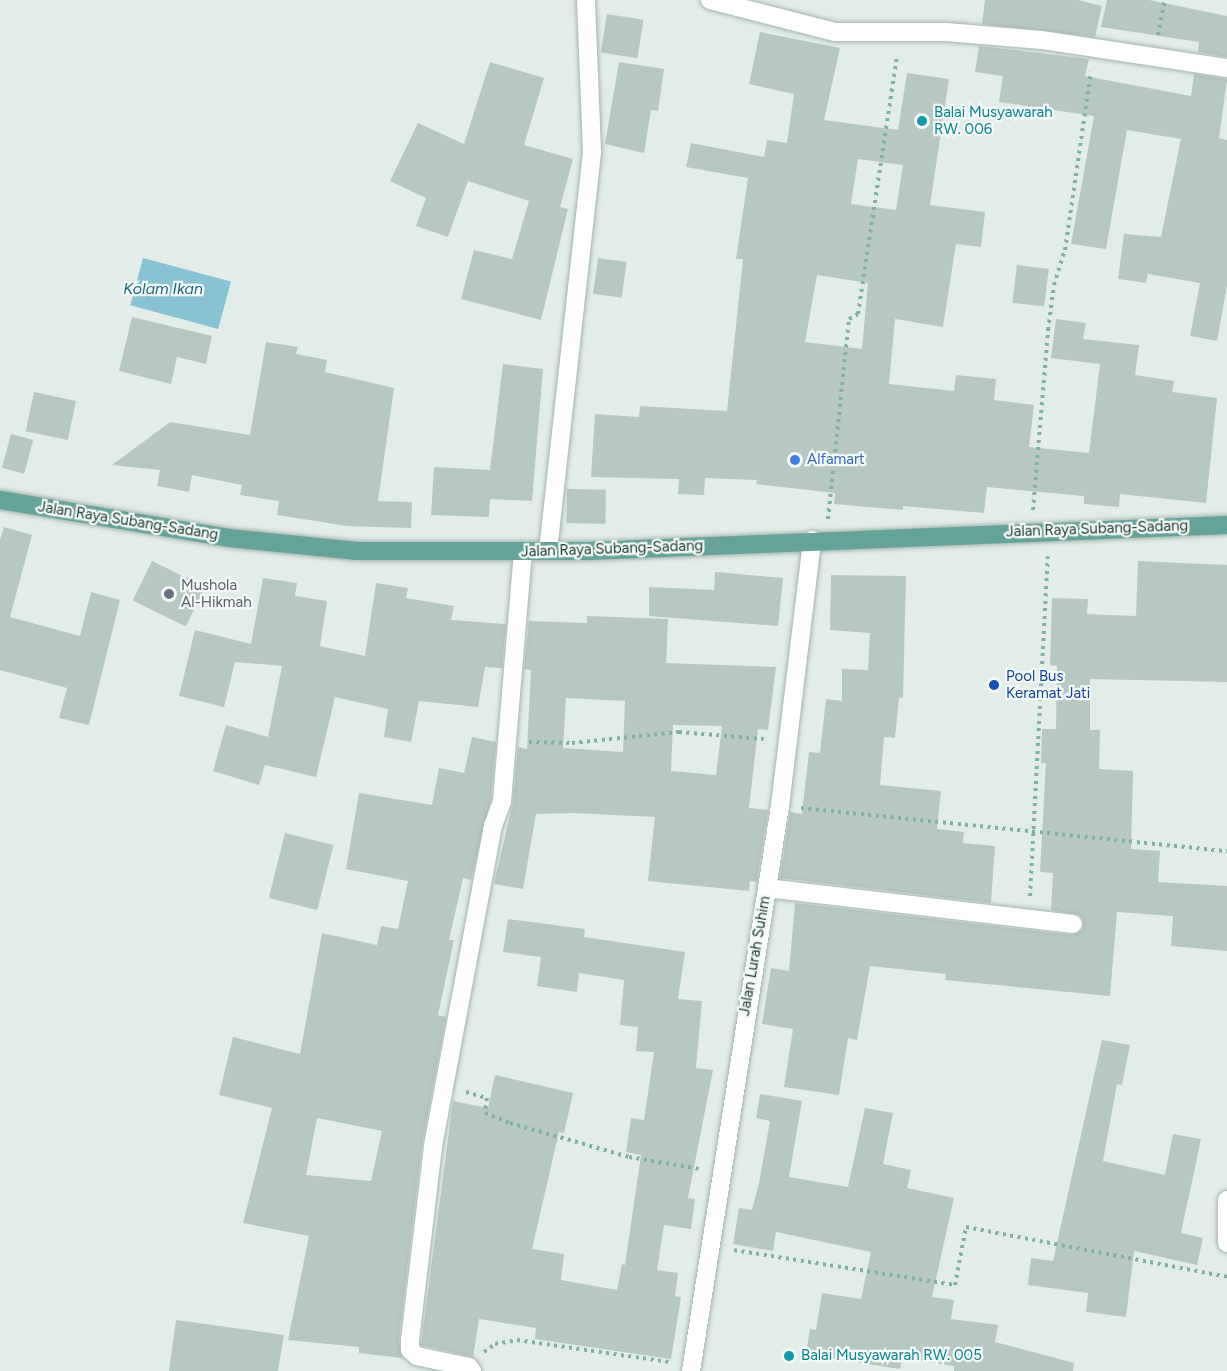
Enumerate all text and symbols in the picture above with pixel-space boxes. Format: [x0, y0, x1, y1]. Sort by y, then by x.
place label: Balai Musyawarah RW. 006 [934, 103, 1053, 138]
marker: Balai Musyawarah RW. 006 [915, 114, 929, 128]
water label: Kolam Ikan [123, 279, 203, 299]
place label: Alfamart [807, 451, 865, 469]
marker: Alfamart [788, 453, 802, 467]
street label: Jalan Raya Subang-Sadang [37, 498, 219, 544]
street label: Jalan Raya Subang-Sadang [1006, 517, 1188, 541]
street label: Jalan Raya Subang-Sadang [521, 537, 703, 561]
place label: Mushola Al-Hikmah [181, 576, 252, 611]
marker: Mushola Al-Hikmah [162, 587, 176, 601]
place label: Pool Bus Keramat Jati [1006, 667, 1090, 702]
marker: Pool Bus Keramat Jati [987, 678, 1001, 692]
street label: Jalan Lurah Suhim [736, 895, 774, 1017]
place label: Balai Musyawarah RW. 005 [801, 1347, 982, 1365]
marker: Balai Musyawarah RW. 005 [782, 1349, 796, 1363]

